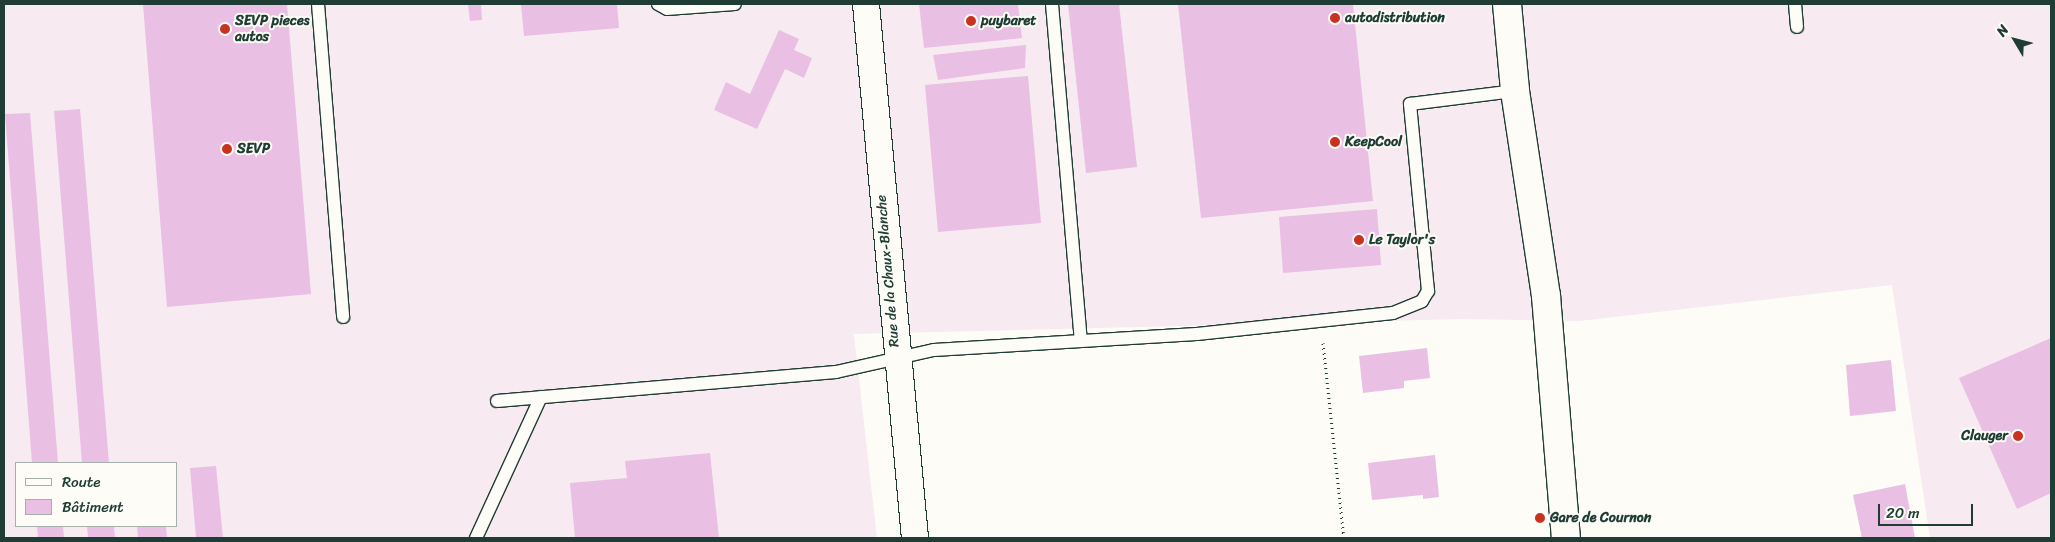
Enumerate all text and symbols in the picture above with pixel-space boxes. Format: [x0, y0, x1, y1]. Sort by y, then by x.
place label: autodistribution [1345, 10, 1445, 26]
marker: autodistribution [1329, 12, 1341, 24]
place label: SEVP pieces autos [235, 13, 309, 46]
place label: puybaret [981, 13, 1036, 29]
marker: puybaret [965, 15, 977, 27]
north arrow [1990, 15, 2040, 65]
text: N [1990, 19, 2016, 42]
marker: SEVP pieces autos [219, 23, 231, 35]
place label: KeepCool [1345, 134, 1402, 150]
marker: KeepCool [1329, 136, 1341, 148]
place label: SEVP [237, 141, 270, 157]
marker: SEVP [221, 143, 233, 155]
street label: Rue de la Chaux-Blanche [873, 194, 903, 348]
place label: Le Taylor's [1369, 232, 1436, 248]
marker: Le Taylor's [1353, 234, 1365, 246]
place label: Clauger [1961, 428, 2008, 444]
marker: Clauger [2012, 430, 2024, 442]
legend [15, 462, 178, 527]
text: Route [62, 469, 101, 495]
text: Bâtiment [62, 494, 124, 520]
scale bar [1880, 494, 1975, 526]
text: 20 m [1886, 500, 1920, 526]
place label: Gare de Cournon [1550, 510, 1652, 526]
marker: Gare de Cournon [1534, 512, 1546, 524]

